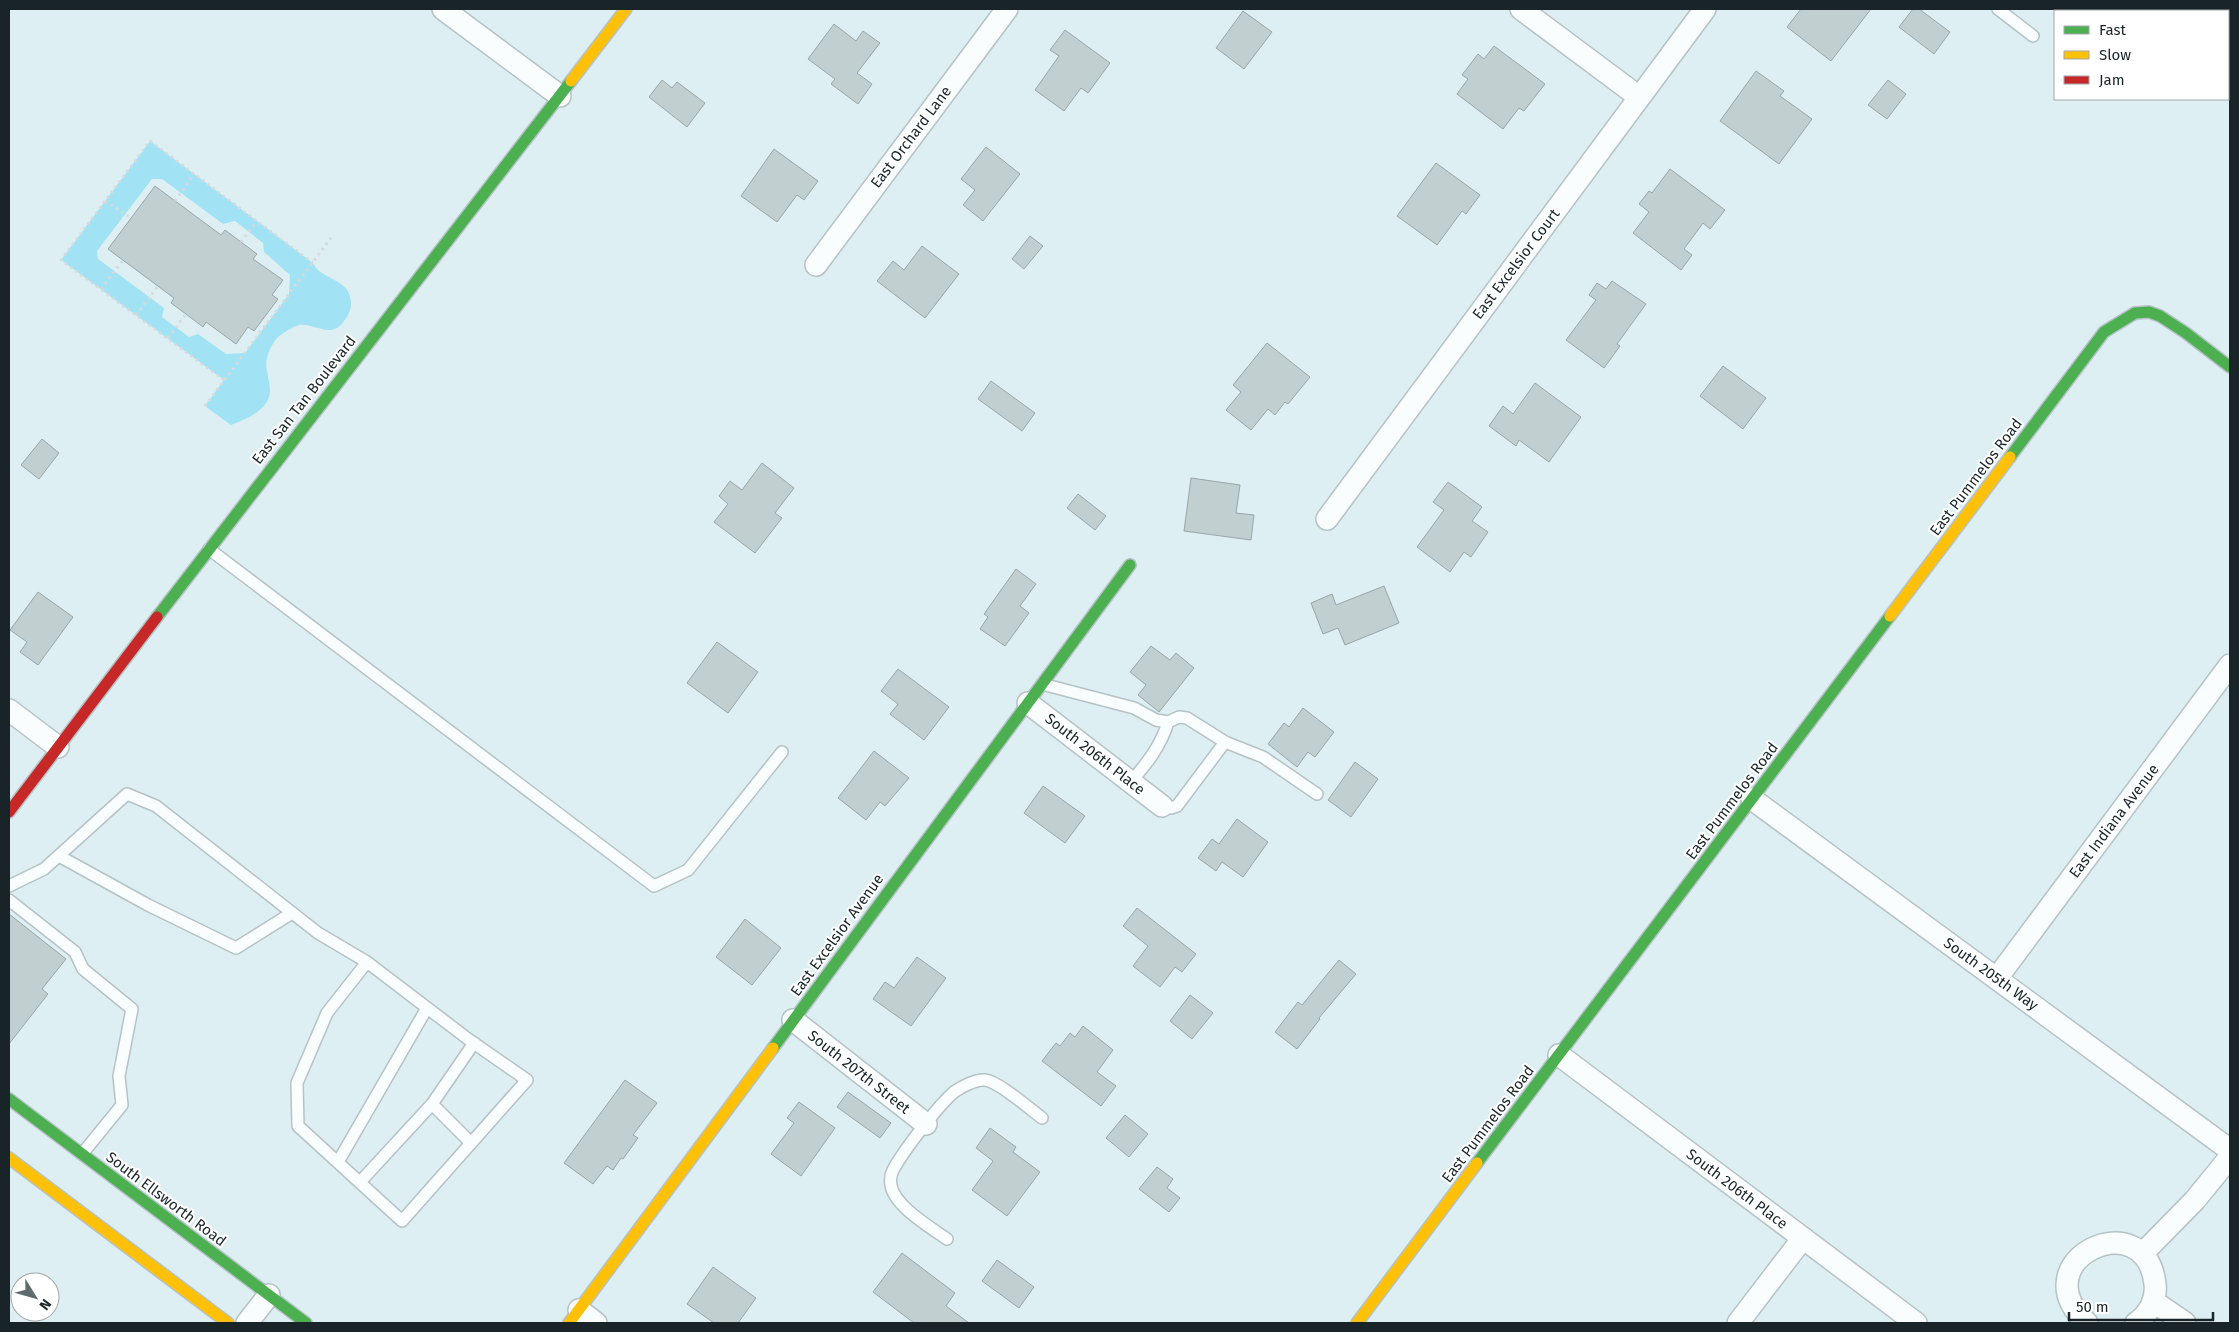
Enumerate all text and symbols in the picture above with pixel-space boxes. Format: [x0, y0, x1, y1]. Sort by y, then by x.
legend [2054, 10, 2229, 100]
text: Fast [2099, 21, 2126, 39]
text: Slow [2099, 46, 2131, 64]
text: Jam [2099, 71, 2125, 89]
street label: East Orchard Lane [867, 83, 955, 191]
street label: East Excelsior Court [1469, 205, 1564, 323]
street label: East San Tan Boulevard [248, 332, 360, 468]
street label: East Pummelos Road [1926, 415, 2026, 539]
street label: South 206th Place [1041, 709, 1149, 799]
street label: East Pummelos Road [1682, 739, 1782, 863]
street label: East Indiana Avenue [2065, 761, 2163, 881]
street label: East Excelsior Avenue [787, 870, 887, 1000]
street label: South 205th Way [1940, 934, 2042, 1015]
street label: South 207th Street [804, 1026, 914, 1118]
street label: East Pummelos Road [1438, 1062, 1538, 1186]
street label: South 206th Place [1683, 1145, 1791, 1233]
street label: South Ellsworth Road [102, 1148, 230, 1250]
north arrow [10, 1272, 60, 1322]
scale bar [2069, 1290, 2213, 1322]
text: N [35, 1296, 55, 1313]
text: 50 m [2076, 1298, 2109, 1316]

